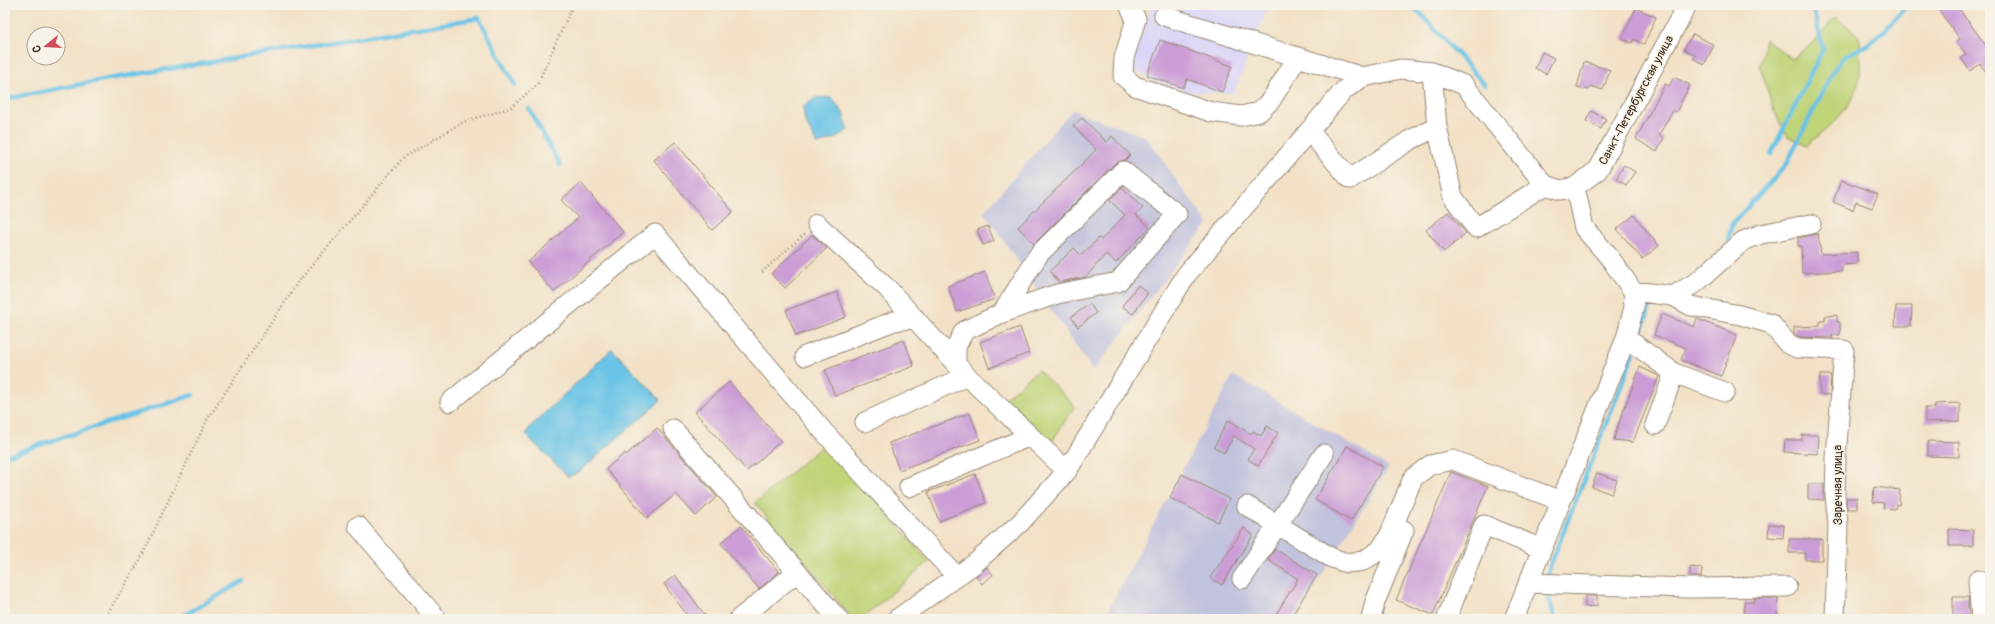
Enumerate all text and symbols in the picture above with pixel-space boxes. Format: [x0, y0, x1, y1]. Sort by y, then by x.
north arrow [26, 26, 66, 66]
street label: Санкт-Петербургская улица [1596, 32, 1677, 168]
text: С [30, 44, 44, 54]
street label: Заречная улица [1831, 445, 1846, 525]

